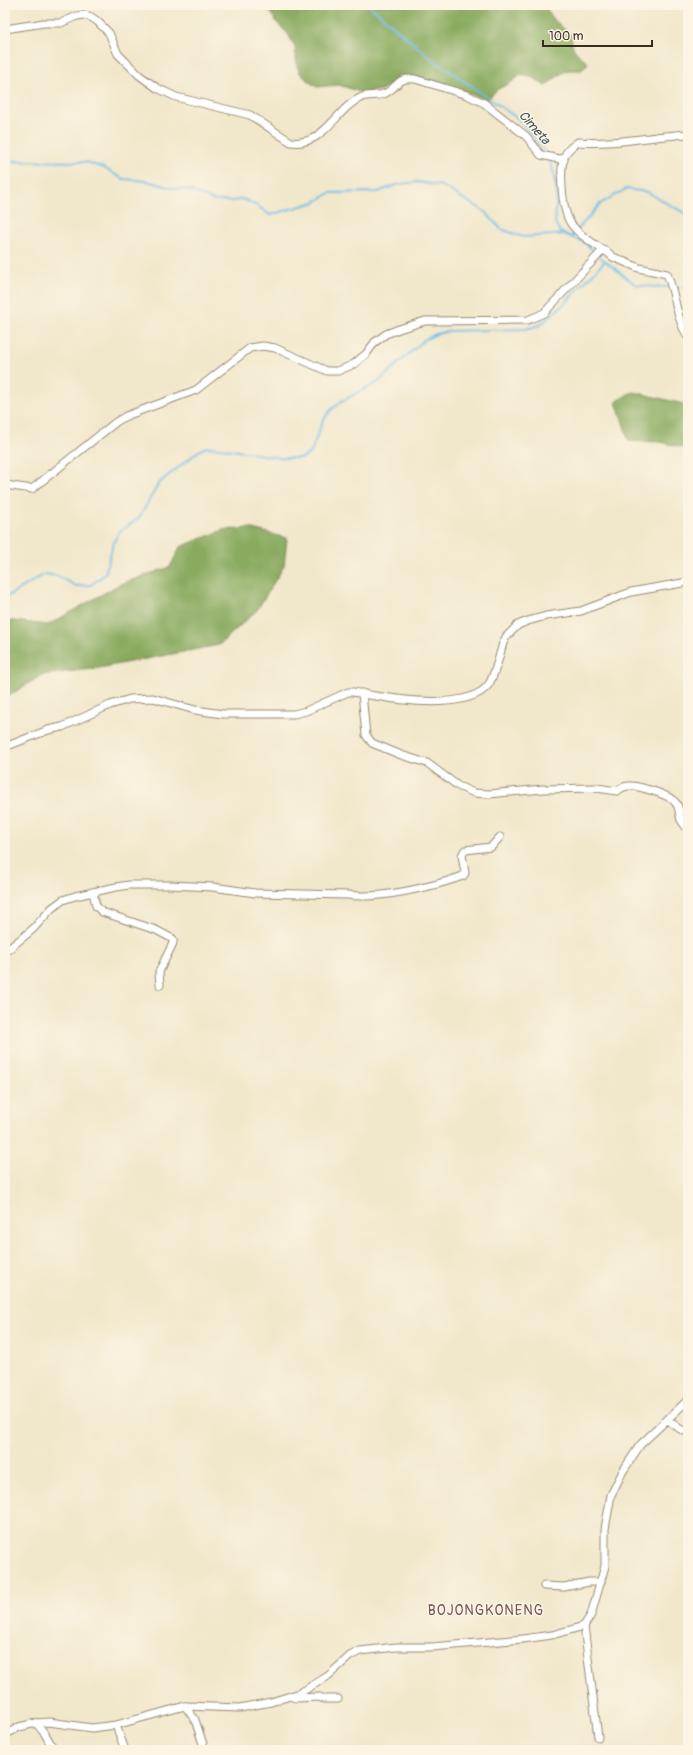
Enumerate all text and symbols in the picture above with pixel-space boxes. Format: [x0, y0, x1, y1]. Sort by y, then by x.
scale bar [543, 22, 652, 48]
text: 100 m [549, 29, 584, 44]
water label: Cimeta [515, 108, 554, 148]
district label: BOJONGKONENG [428, 1602, 544, 1619]

